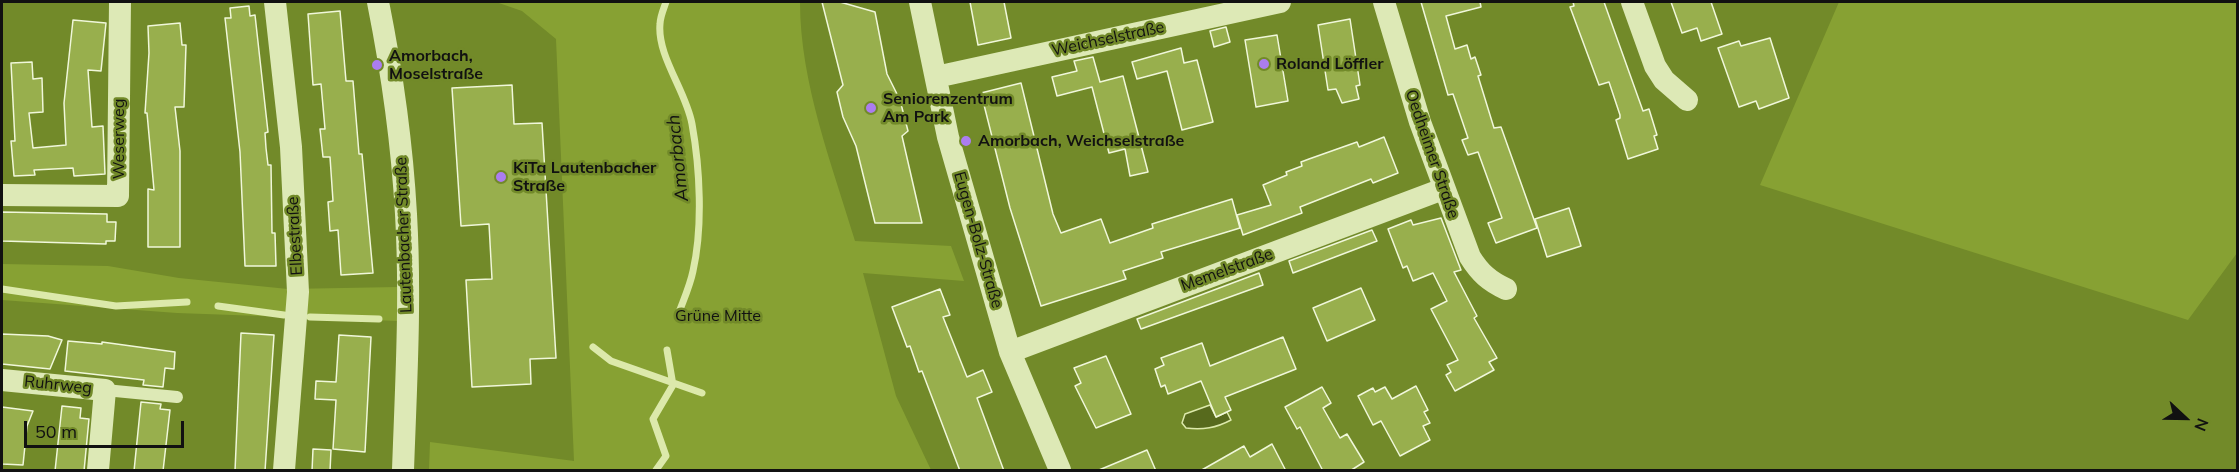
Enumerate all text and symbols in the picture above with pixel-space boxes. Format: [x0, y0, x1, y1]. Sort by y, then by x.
street label: Weichselstraße [1050, 18, 1166, 60]
place label: Amorbach, Moselstraße [389, 46, 483, 84]
place label: Roland Löffler [1276, 54, 1383, 74]
marker: Roland Löffler [1257, 57, 1271, 71]
marker: Amorbach, Moselstraße [370, 58, 384, 72]
street label: Oedheimer Straße [1401, 87, 1463, 221]
place label: Seniorenzentrum Am Park [883, 89, 1013, 127]
street label: Weserweg [109, 99, 129, 179]
marker: Seniorenzentrum Am Park [864, 101, 878, 115]
water label: Amorbach [663, 114, 693, 202]
place label: Amorbach, Weichselstraße [978, 131, 1184, 151]
marker: Amorbach, Weichselstraße [959, 134, 973, 148]
street label: Lautenbacher Straße [392, 157, 416, 313]
place label: KiTa Lautenbacher Straße [513, 158, 656, 196]
marker: KiTa Lautenbacher Straße [494, 170, 508, 184]
street label: Eugen-Bolz-Straße [949, 170, 1007, 310]
street label: Elbestraße [283, 196, 307, 276]
street label: Memelstraße [1178, 244, 1276, 296]
park label: Grüne Mitte [675, 306, 761, 326]
street label: Ruhrweg [23, 372, 93, 398]
north arrow [2155, 388, 2215, 448]
scale bar [27, 409, 188, 447]
text: N [2190, 415, 2213, 434]
text: 50 m [35, 420, 77, 443]

